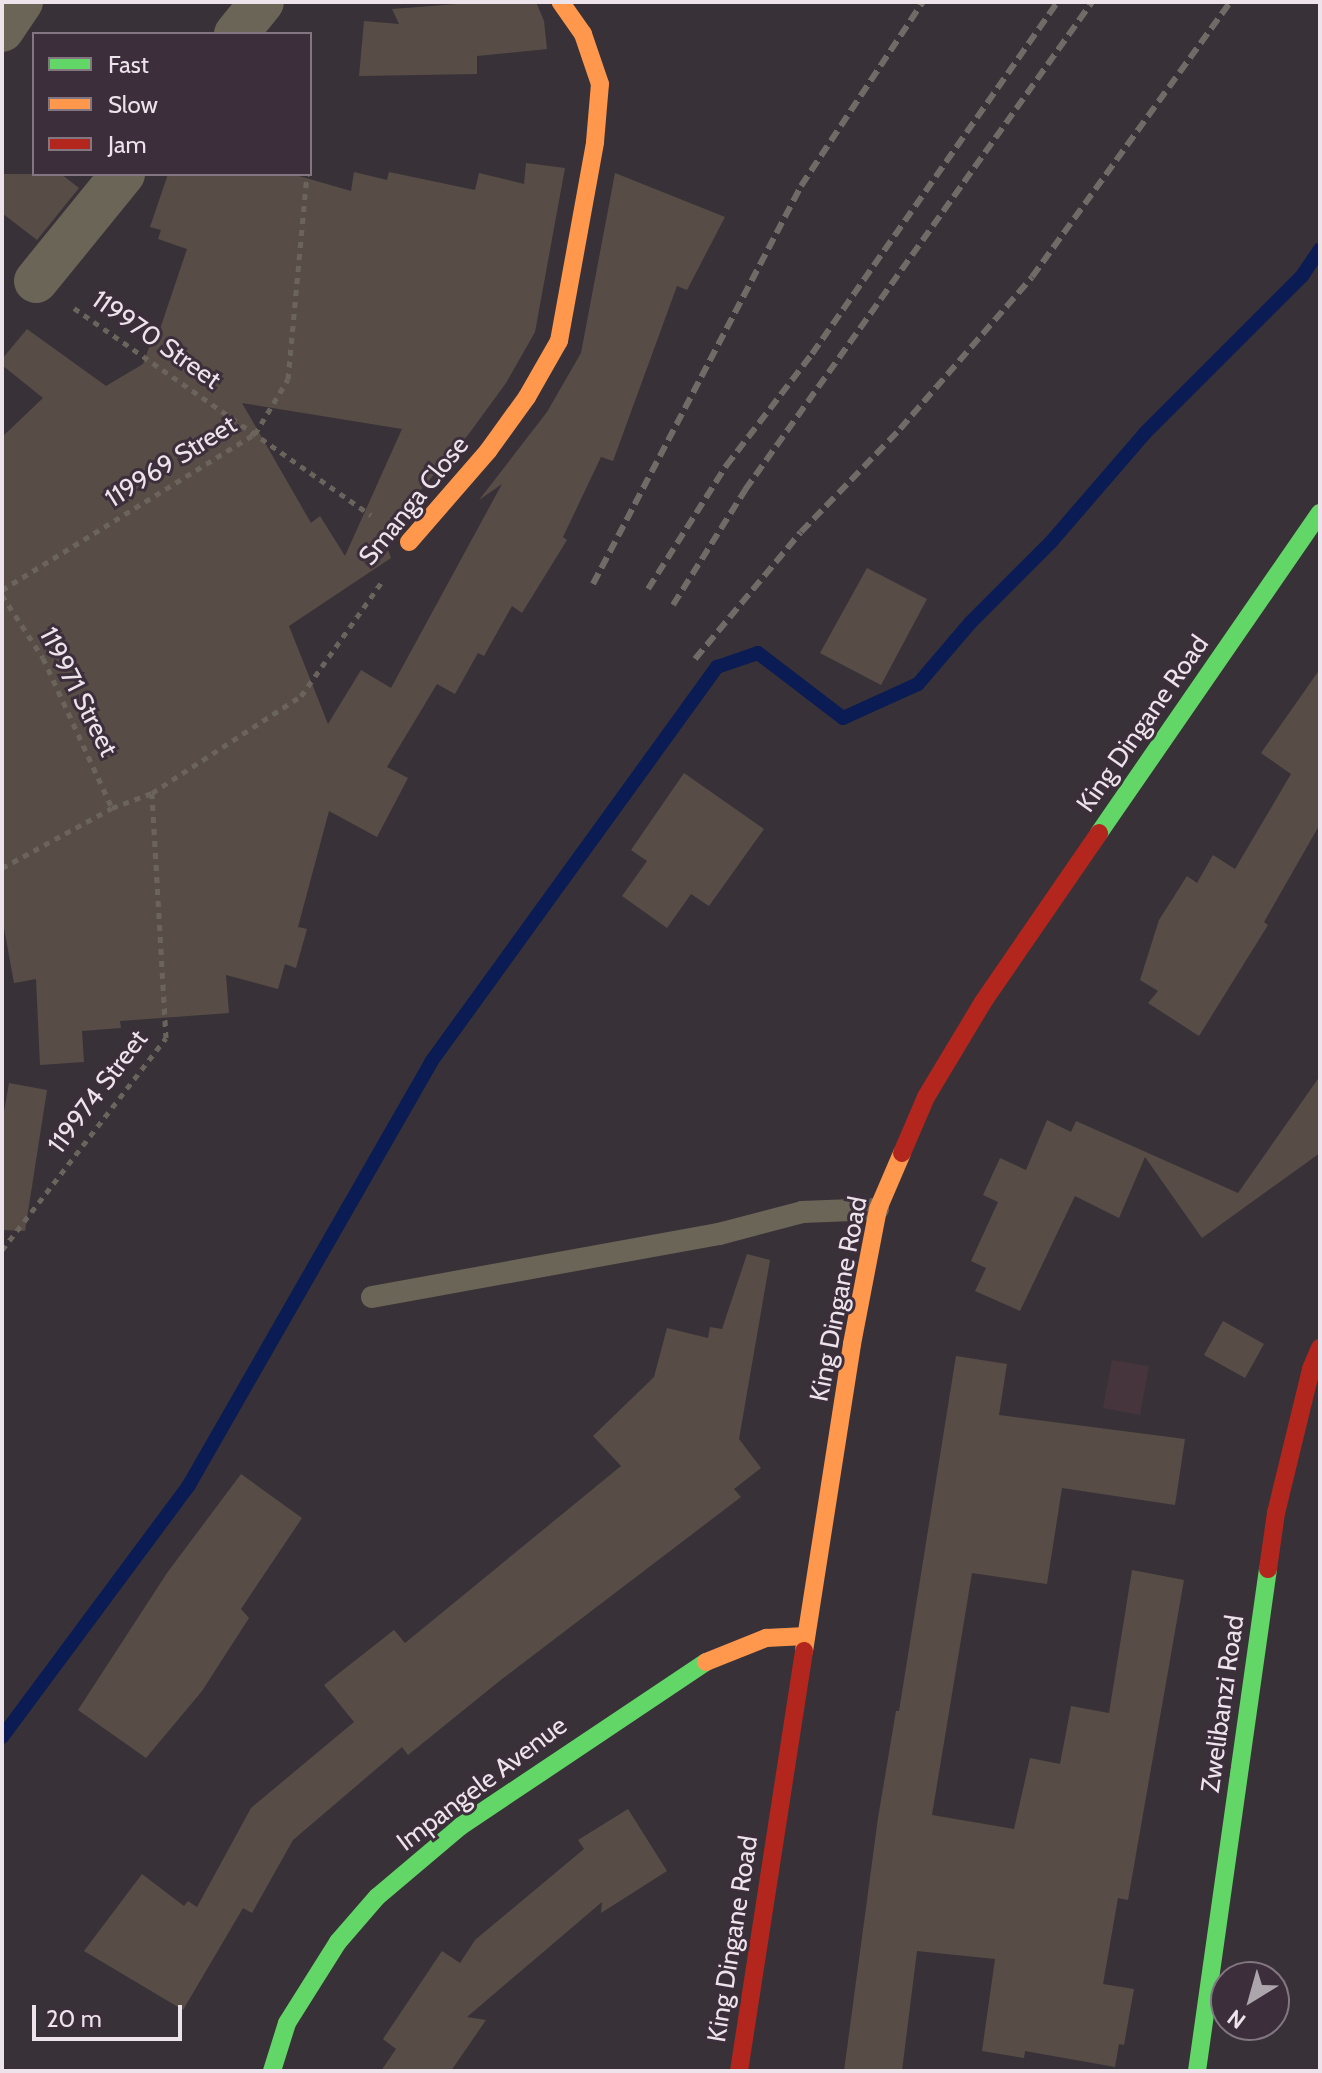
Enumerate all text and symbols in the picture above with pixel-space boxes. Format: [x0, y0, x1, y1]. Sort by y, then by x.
legend [32, 32, 312, 176]
text: Fast [108, 50, 149, 79]
text: Slow [108, 90, 158, 119]
text: Jam [108, 130, 146, 159]
street label: 119970 Street [86, 284, 226, 396]
street label: 119969 Street [100, 409, 242, 515]
street label: Smanga Close [353, 430, 475, 572]
street label: 119971 Street [32, 622, 124, 762]
street label: King Dingane Road [1070, 630, 1216, 818]
street label: 119974 Street [42, 1024, 154, 1160]
street label: King Dingane Road [804, 1194, 874, 1404]
street label: Zwelibanzi Road [1195, 1613, 1251, 1795]
street label: Impangele Avenue [391, 1710, 573, 1858]
street label: King Dingane Road [701, 1834, 765, 2044]
north arrow [1210, 1961, 1290, 2041]
scale bar [36, 1989, 186, 2039]
text: 20 m [46, 2004, 102, 2033]
text: N [1222, 2004, 1251, 2034]

